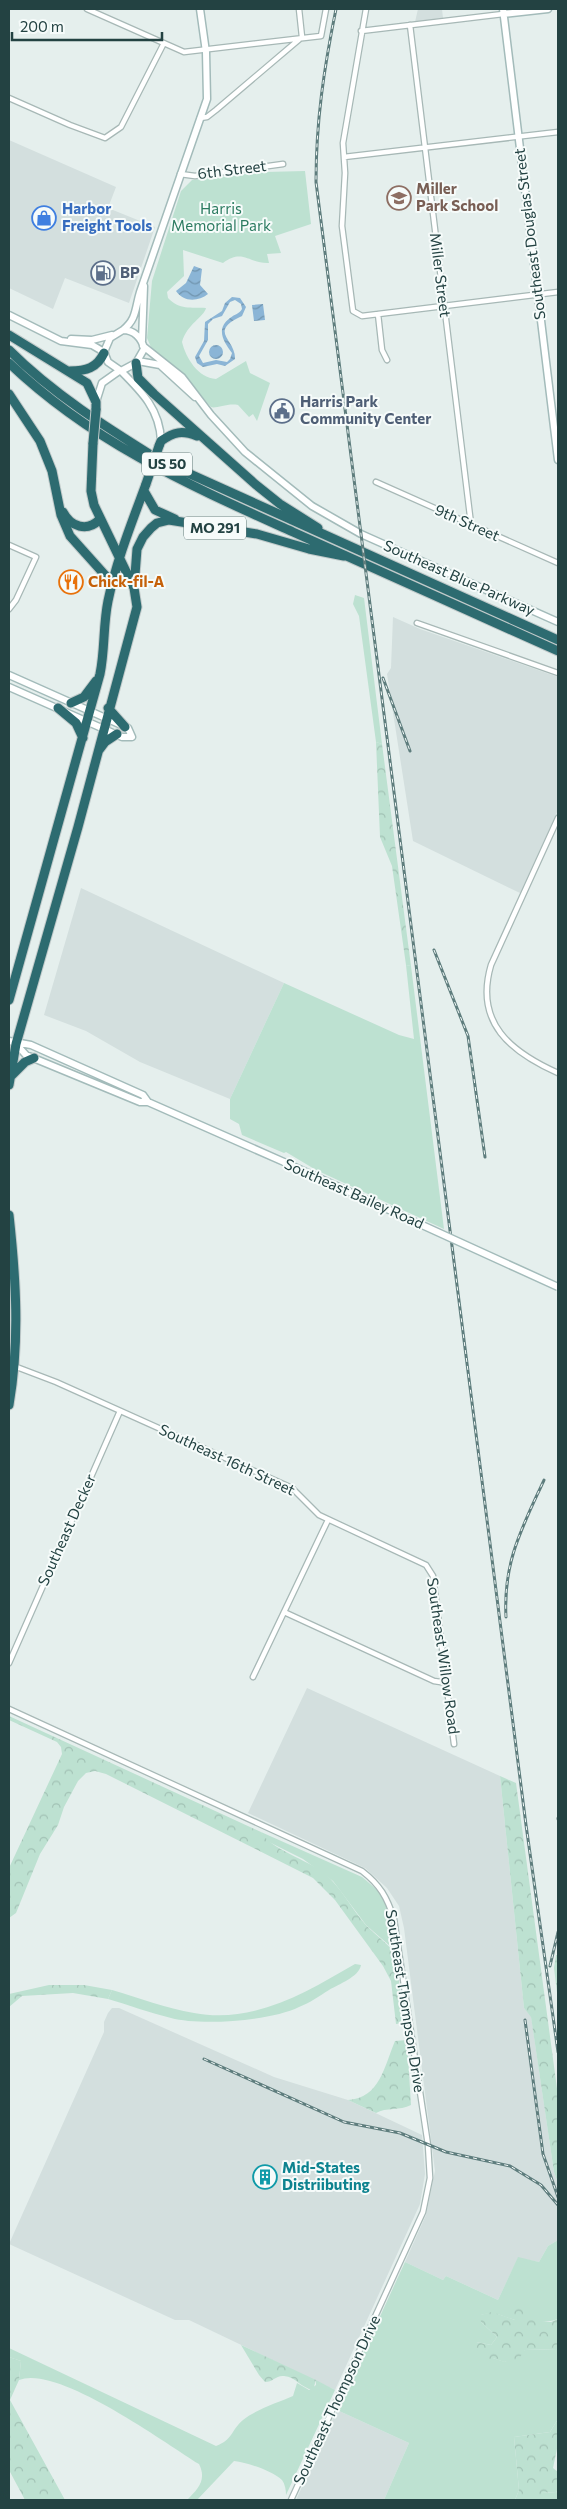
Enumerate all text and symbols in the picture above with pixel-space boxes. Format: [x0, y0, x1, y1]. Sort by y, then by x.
scale bar [12, 10, 162, 42]
text: 200 m [20, 17, 64, 35]
street label: Southeast Douglas Street [510, 147, 548, 321]
street label: 6th Street [196, 156, 267, 182]
place label: Miller Park School [416, 179, 498, 214]
school or university icon: Miller Park School [386, 185, 412, 211]
place label: Harbor Freight Tools [62, 199, 152, 234]
park label: Harris Memorial Park [171, 199, 271, 234]
shop icon: Harbor Freight Tools [31, 205, 57, 231]
street label: Miller Street [427, 232, 455, 318]
fuel station icon: BP [90, 260, 116, 286]
place label: BP [120, 263, 140, 281]
place label: Harris Park Community Center [300, 392, 431, 427]
public building icon: Harris Park Community Center [269, 398, 295, 424]
road number: US 50 [142, 452, 192, 476]
street label: 9th Street [432, 500, 503, 544]
road number: MO 291 [184, 516, 246, 540]
street label: Southeast Blue Parkway [381, 536, 538, 619]
restaurant icon: Chick-fil-A [58, 569, 84, 595]
place label: Chick-fil-A [88, 572, 165, 590]
street label: Southeast Bailey Road [282, 1154, 427, 1232]
street label: Southeast 16th Street [157, 1420, 298, 1499]
street label: Southeast Decker [33, 1471, 99, 1588]
street label: Southeast Willow Road [424, 1576, 464, 1735]
street label: Southeast Thompson Drive [383, 1908, 429, 2094]
place label: Mid-States Distriibuting [282, 2158, 370, 2193]
building icon: Mid-States Distriibuting [252, 2164, 278, 2190]
street label: Southeast Thompson Drive [289, 2312, 383, 2487]

